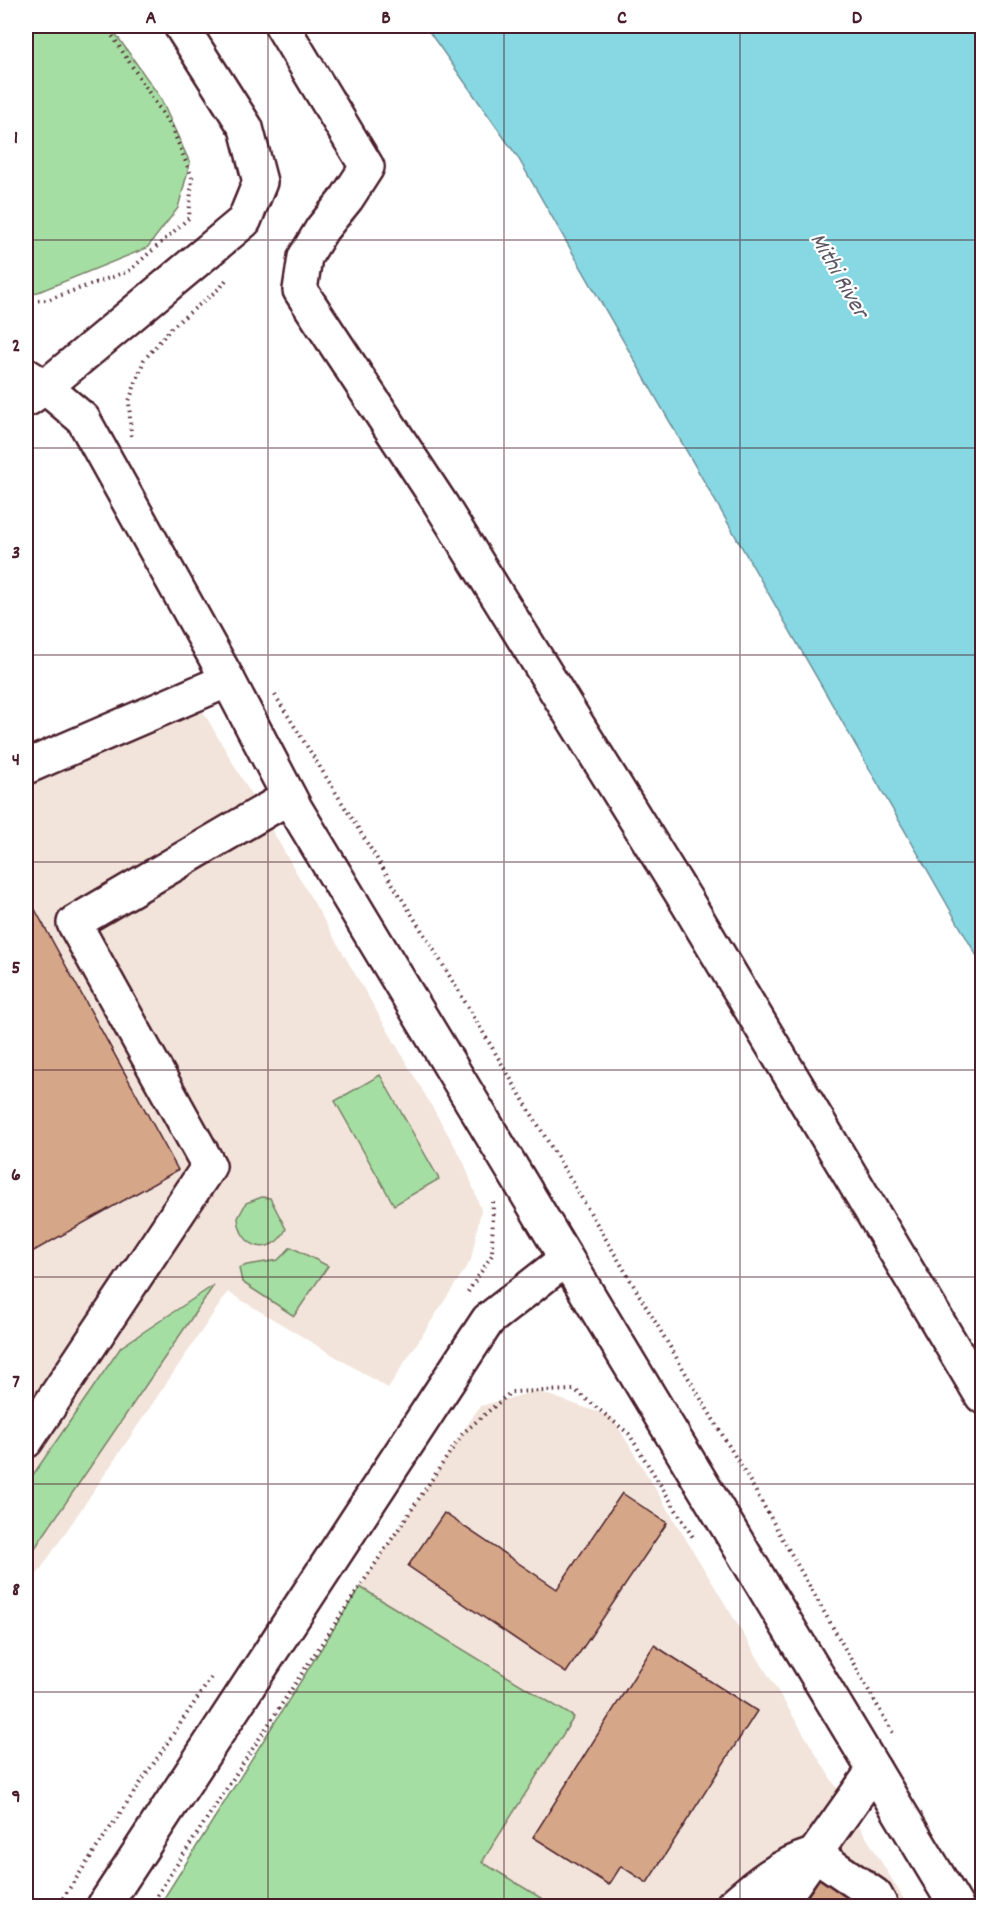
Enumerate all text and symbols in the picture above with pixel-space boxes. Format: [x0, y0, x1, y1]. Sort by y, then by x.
text: A [146, 5, 157, 33]
text: B [381, 5, 391, 33]
text: C [617, 5, 627, 33]
text: D [852, 5, 863, 33]
text: 1 [14, 125, 18, 153]
water label: Mithi River [800, 227, 878, 328]
text: 2 [12, 333, 20, 361]
text: 3 [12, 540, 20, 568]
text: 4 [12, 747, 20, 775]
text: 5 [11, 955, 21, 983]
text: 6 [11, 1162, 21, 1190]
text: 7 [12, 1369, 20, 1397]
text: 8 [12, 1577, 20, 1605]
text: 9 [11, 1784, 21, 1812]

